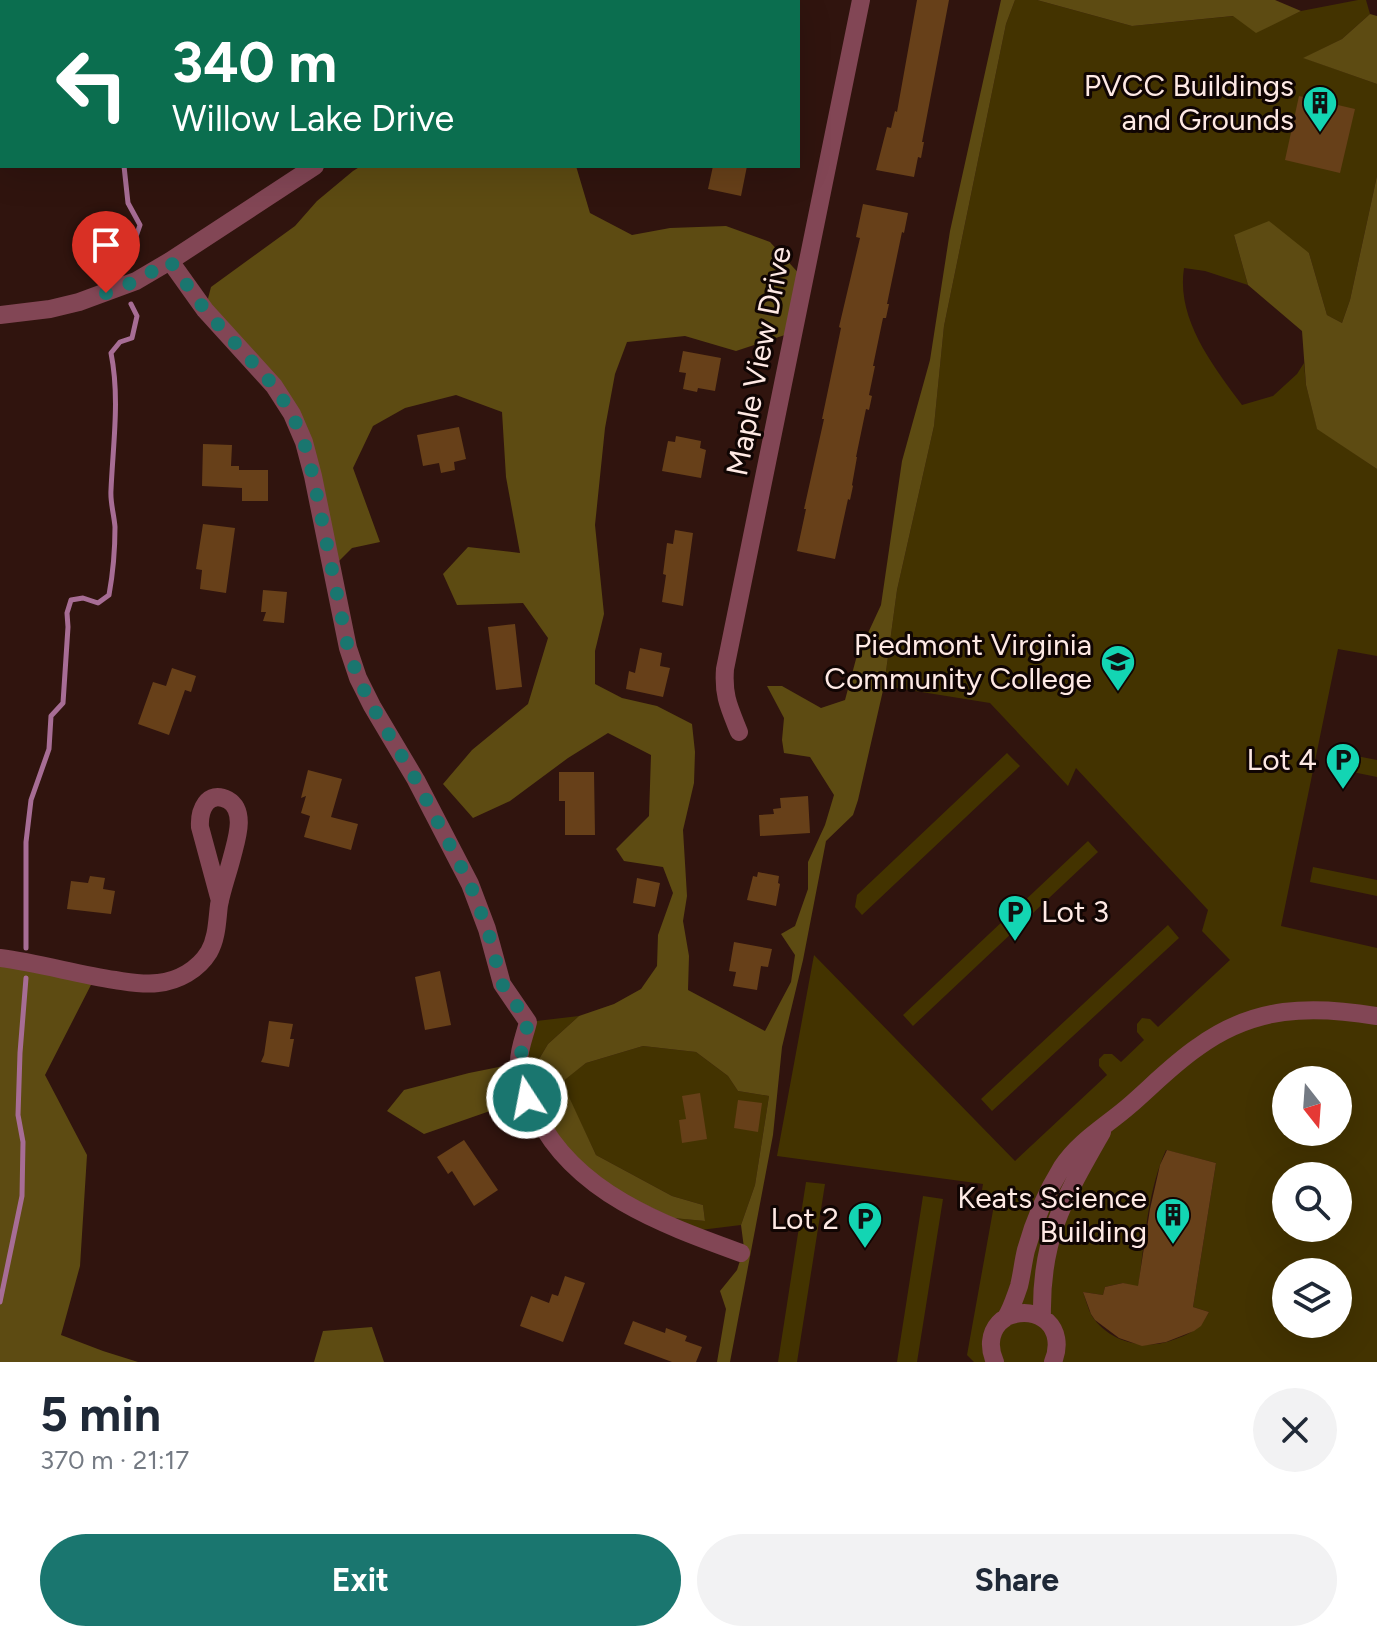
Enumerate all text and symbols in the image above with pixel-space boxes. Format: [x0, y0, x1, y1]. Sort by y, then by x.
text: 340 m [172, 29, 337, 96]
icon: left [40, 32, 144, 136]
place label: PVCC Buildings and Grounds [1084, 67, 1294, 138]
building icon: PVCC Buildings and Grounds [1301, 84, 1339, 134]
text: Willow Lake Drive [172, 97, 454, 140]
pin [72, 211, 140, 293]
icon: arrive [84, 223, 128, 267]
street label: Maple View Drive [718, 243, 799, 479]
place label: Piedmont Virginia Community College [824, 626, 1092, 697]
school or university icon: Piedmont Virginia Community College [1099, 643, 1137, 693]
place label: Lot 4 [1247, 741, 1317, 778]
parking icon: Lot 4 [1324, 741, 1362, 791]
parking icon: Lot 3 [996, 893, 1034, 943]
place label: Lot 3 [1041, 893, 1109, 930]
position arrow [485, 1056, 569, 1140]
north arrow [1272, 1066, 1352, 1146]
map controls [1272, 1066, 1352, 1338]
button: search [1272, 1162, 1352, 1242]
place label: Keats Science Building [957, 1179, 1147, 1250]
building icon: Keats Science Building [1154, 1196, 1192, 1246]
place label: Lot 2 [770, 1200, 839, 1237]
parking icon: Lot 2 [846, 1200, 884, 1250]
button: layers [1272, 1258, 1352, 1338]
text: 5 min [40, 1385, 161, 1443]
button: close [1253, 1388, 1337, 1472]
text: 370 m · 21:17 [40, 1444, 189, 1476]
button: Exit [40, 1534, 681, 1626]
button: Share [697, 1534, 1337, 1626]

